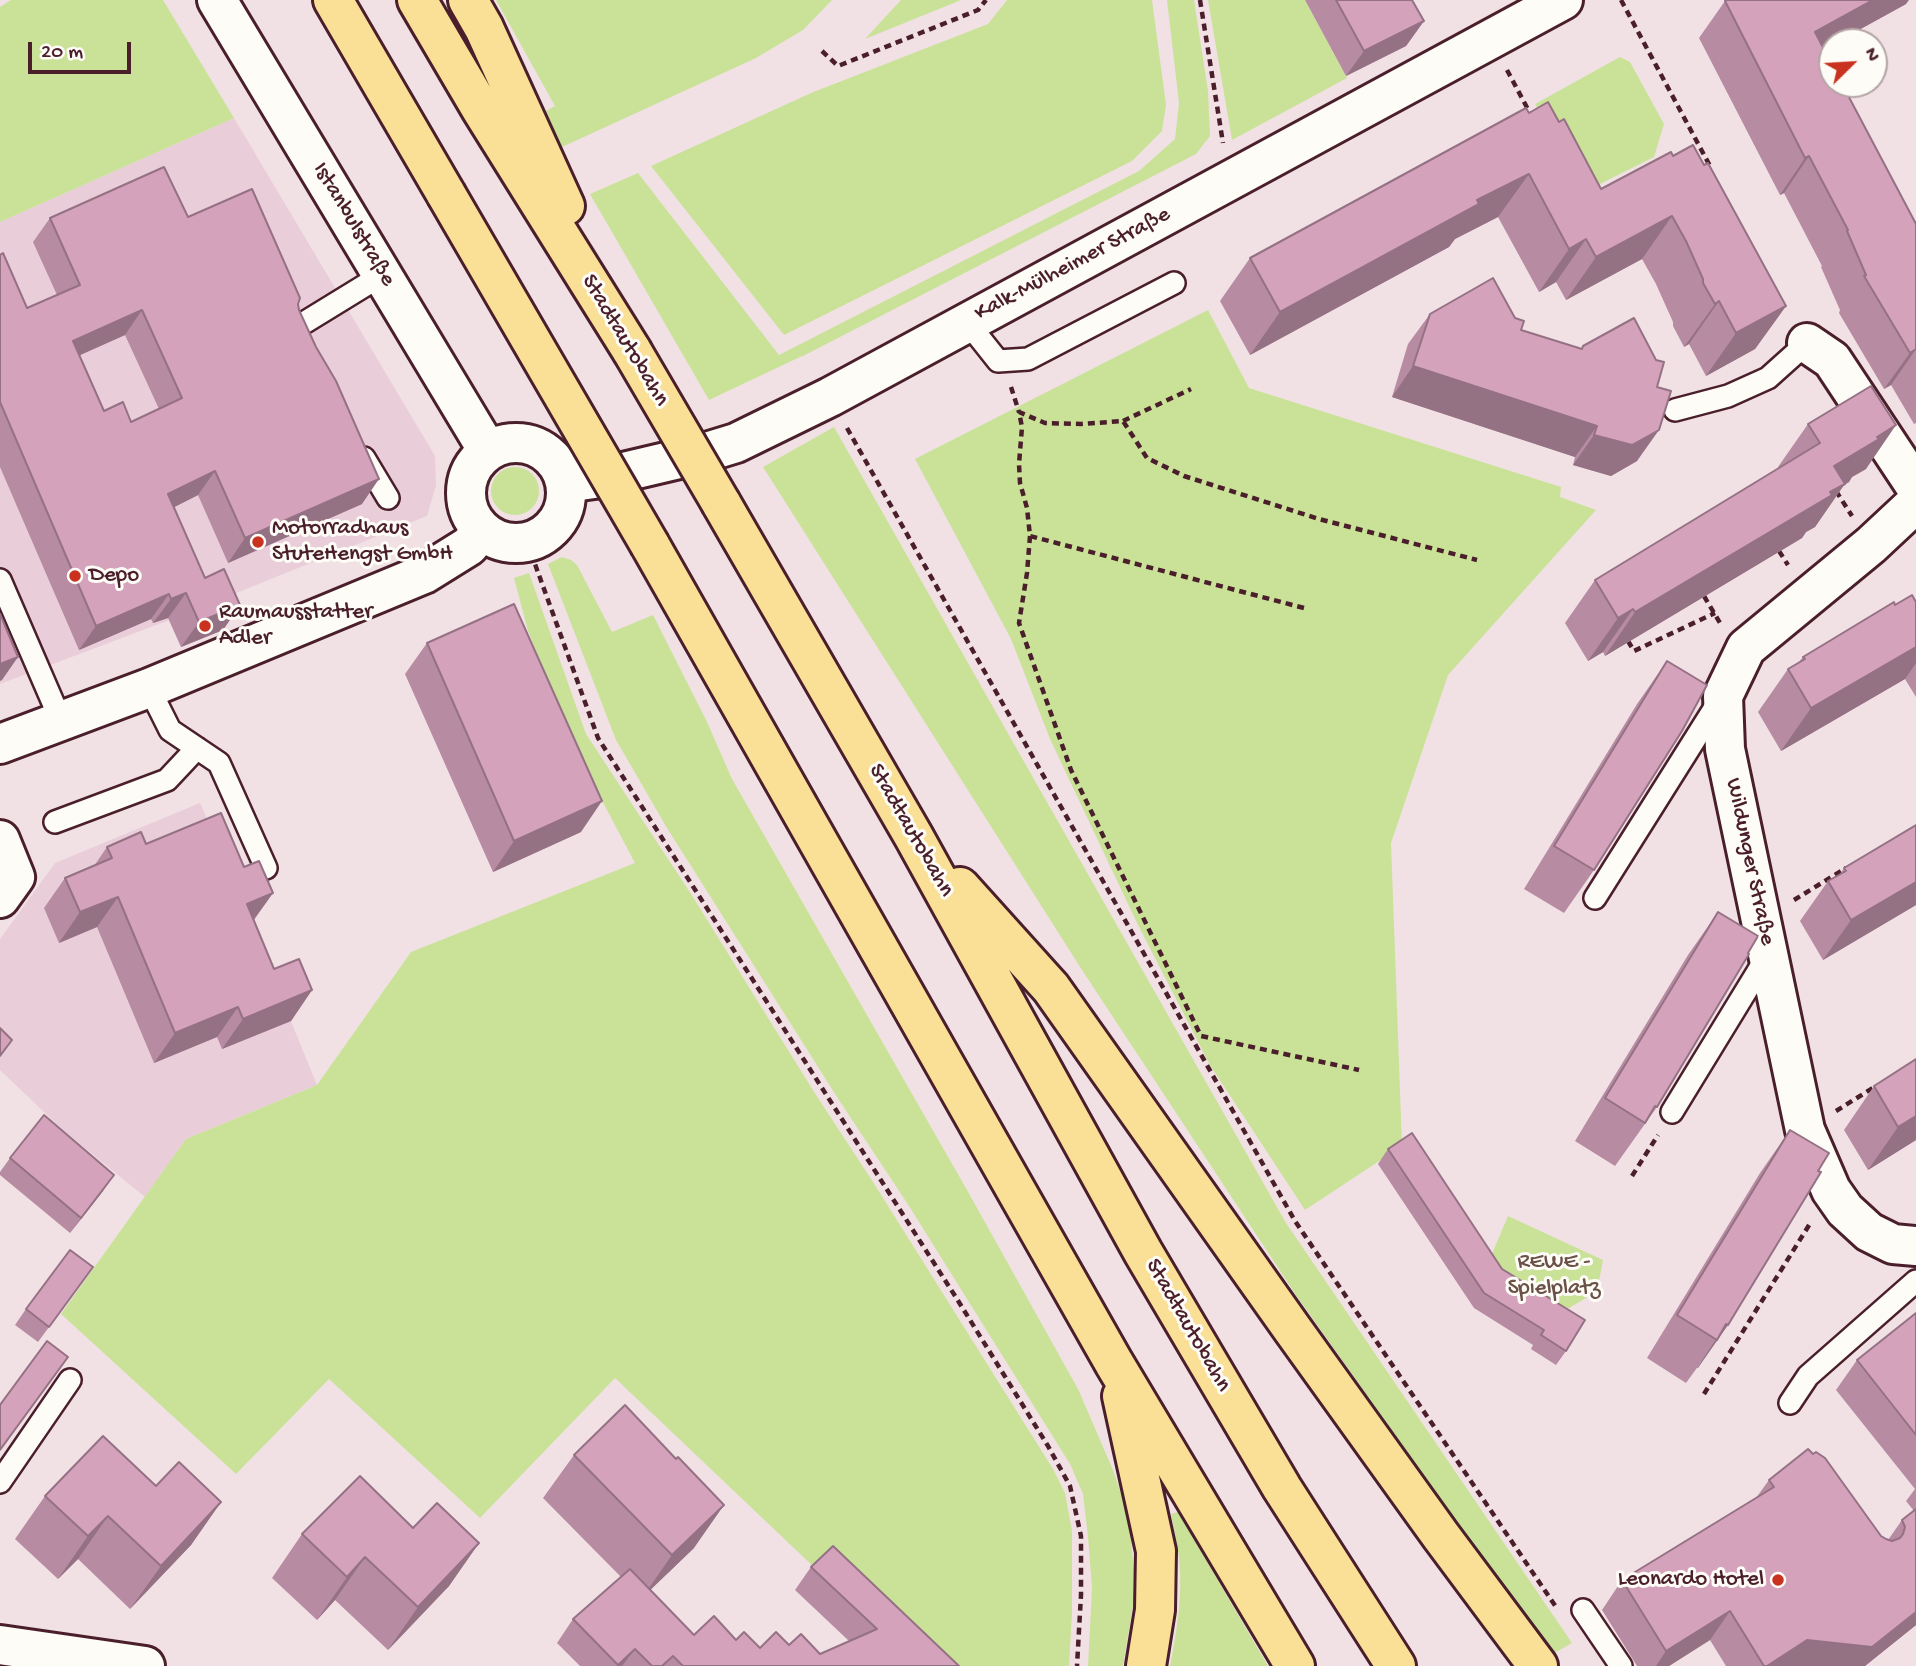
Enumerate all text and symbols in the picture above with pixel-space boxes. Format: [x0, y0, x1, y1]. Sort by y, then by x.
scale bar [32, 28, 135, 72]
north arrow [1818, 28, 1888, 98]
text: 20 m [41, 41, 83, 66]
text: N [1858, 45, 1884, 65]
street label: Istanbulstraße [305, 158, 401, 292]
street label: Kalk-Mülheimer Straße [970, 202, 1176, 328]
street label: Stadtautobahn [574, 270, 674, 412]
place label: Motorradhaus StuteHengst GmbH [272, 515, 453, 569]
marker: Motorradhaus StuteHengst GmbH [250, 534, 266, 550]
place label: Depo [89, 562, 139, 590]
marker: Depo [67, 568, 83, 584]
place label: Raumausstatter Adler [219, 599, 372, 653]
marker: Raumausstatter Adler [197, 618, 213, 634]
street label: Stadtautobahn [861, 760, 959, 902]
street label: Wildunger Straße [1718, 776, 1780, 948]
park label: REWE - Spielplatz [1508, 1249, 1600, 1303]
street label: Stadtautobahn [1138, 1255, 1236, 1397]
place label: Leonardo Hotel [1618, 1566, 1764, 1594]
marker: Leonardo Hotel [1770, 1572, 1786, 1588]

